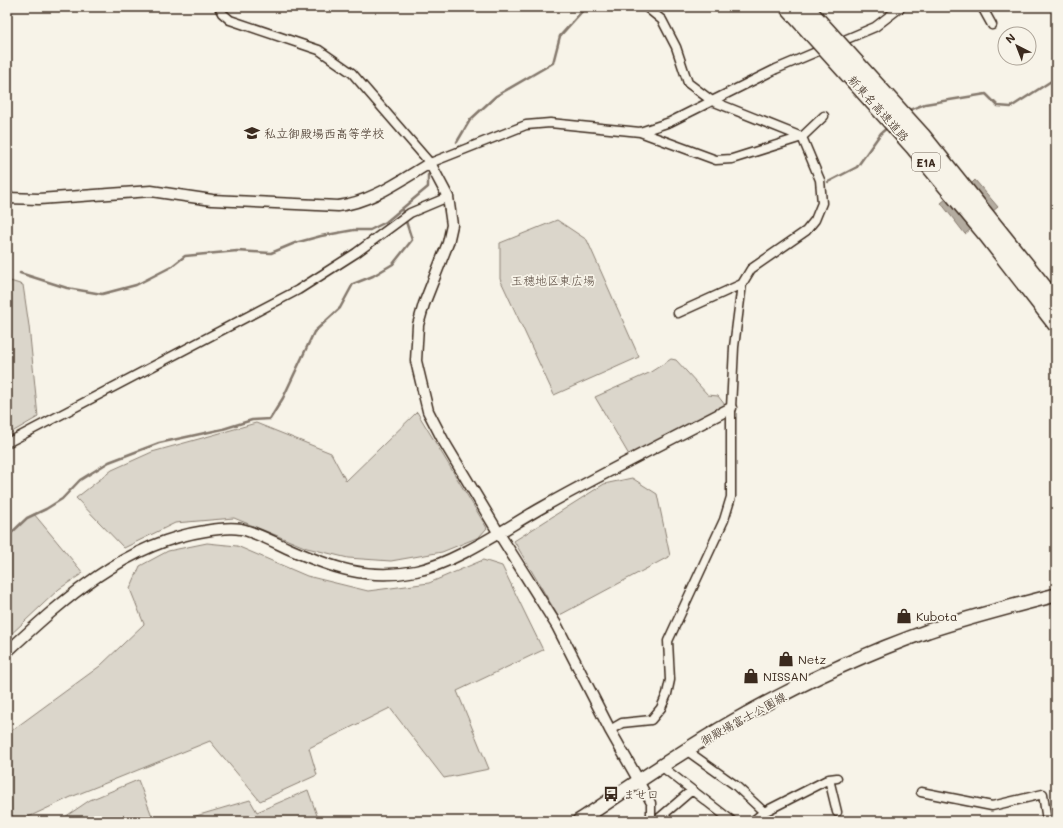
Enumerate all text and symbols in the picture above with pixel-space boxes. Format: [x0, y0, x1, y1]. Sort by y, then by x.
north arrow [997, 26, 1037, 66]
text: N [1002, 30, 1018, 47]
street label: 新東名高速道路 [845, 71, 913, 145]
school or university icon: 私立御殿場西高等学校 [243, 124, 261, 142]
place label: 私立御殿場西高等学校 [264, 125, 384, 141]
road number: E1A [912, 153, 940, 171]
park label: 玉穂地区東広場 [511, 272, 595, 288]
shop icon: Kubota [895, 607, 913, 625]
place label: Kubota [916, 608, 957, 624]
shop icon: Netz [777, 650, 795, 668]
place label: Netz [798, 651, 827, 667]
shop icon: NISSAN [742, 667, 760, 685]
place label: NISSAN [763, 668, 808, 684]
street label: 御殿場富士公園線 [697, 688, 789, 748]
bus stop icon: ませ口 [602, 785, 620, 803]
place label: ませ口 [623, 786, 659, 802]

